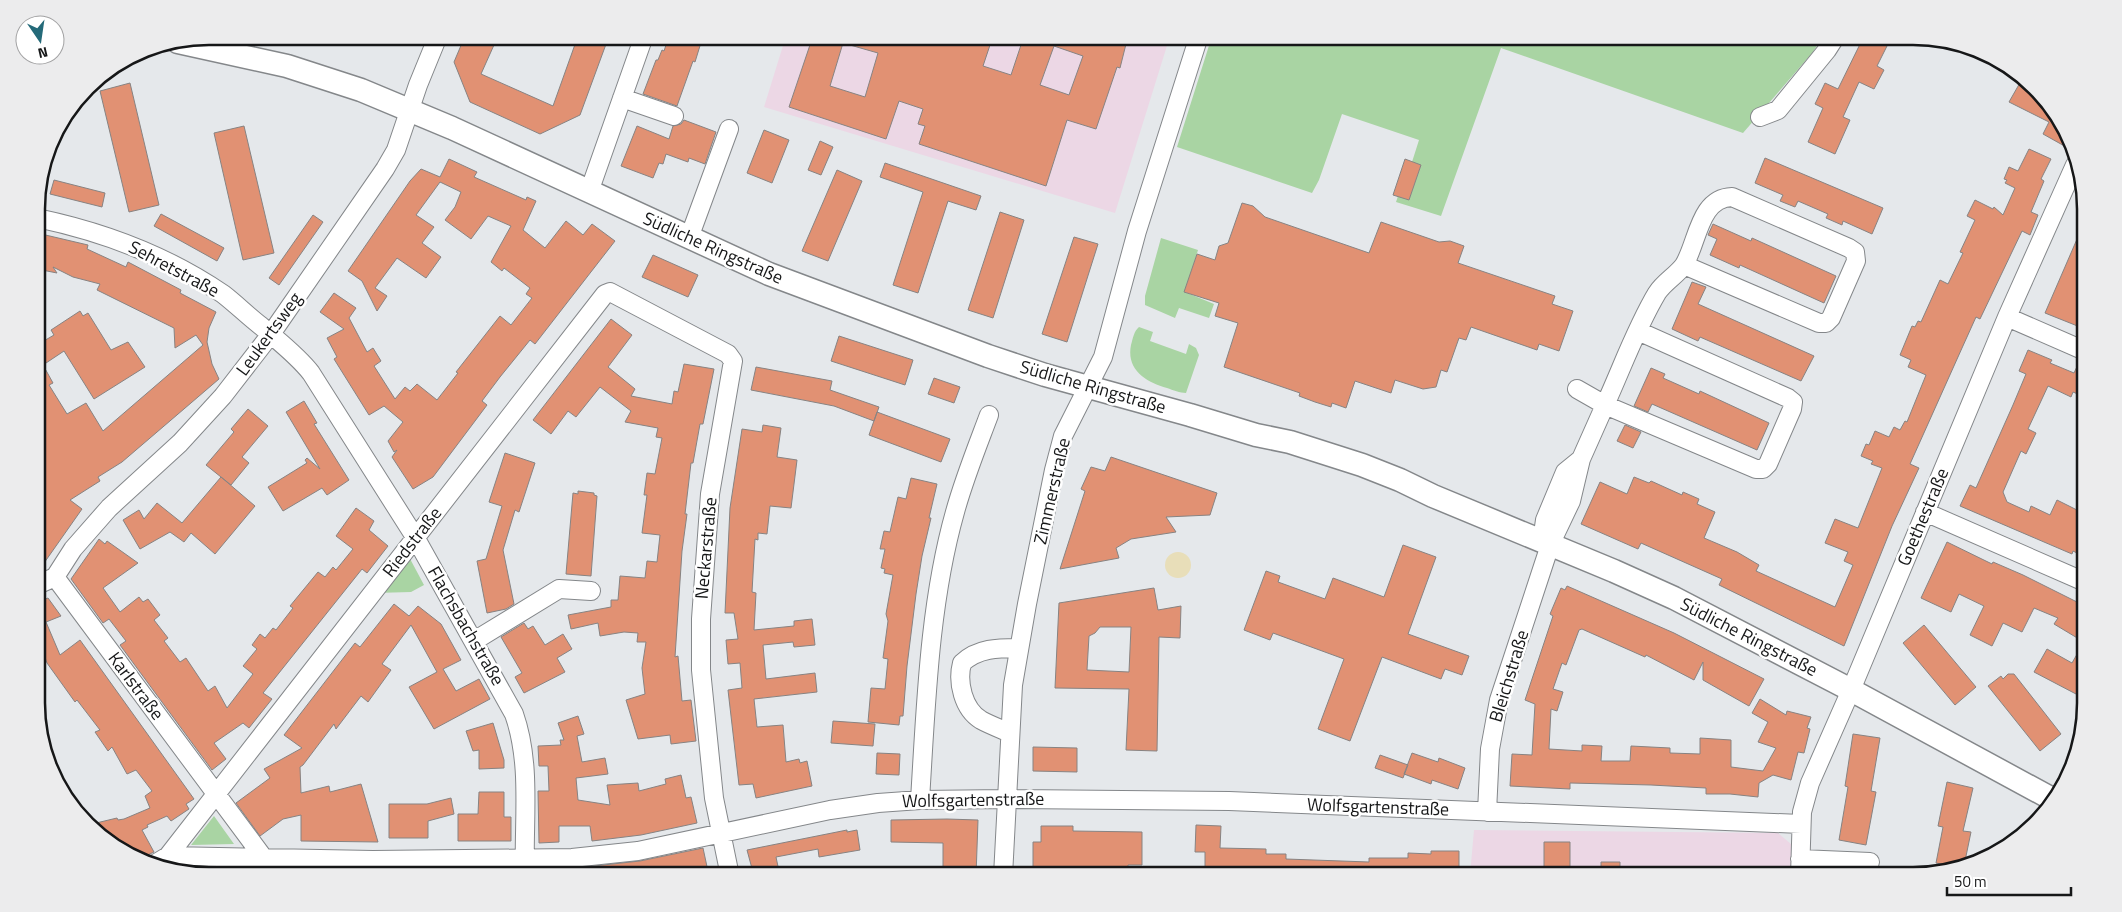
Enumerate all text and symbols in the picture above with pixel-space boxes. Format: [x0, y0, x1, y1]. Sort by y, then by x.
north arrow [15, 15, 65, 65]
text: N [36, 42, 50, 64]
street label: Südliche Ringstraße [639, 205, 788, 291]
street label: Sehretstraße [124, 233, 224, 304]
street label: Leukertsweg [229, 286, 308, 381]
street label: Südliche Ringstraße [1017, 353, 1169, 420]
street label: Zimmerstraße [1026, 435, 1077, 547]
street label: Goethestraße [1890, 464, 1955, 570]
street label: Neckarstraße [688, 496, 723, 600]
street label: Riedstraße [375, 501, 448, 583]
street label: Flachsbachstraße [421, 561, 512, 690]
street label: Südliche Ringstraße [1676, 590, 1823, 683]
street label: Bleichstraße [1482, 626, 1535, 725]
street label: Karlstraße [102, 646, 171, 725]
street label: Wolfsgartenstraße [902, 785, 1044, 814]
street label: Wolfsgartenstraße [1306, 791, 1450, 822]
scale bar [1947, 864, 2071, 896]
text: 50 m [1954, 870, 1987, 893]

